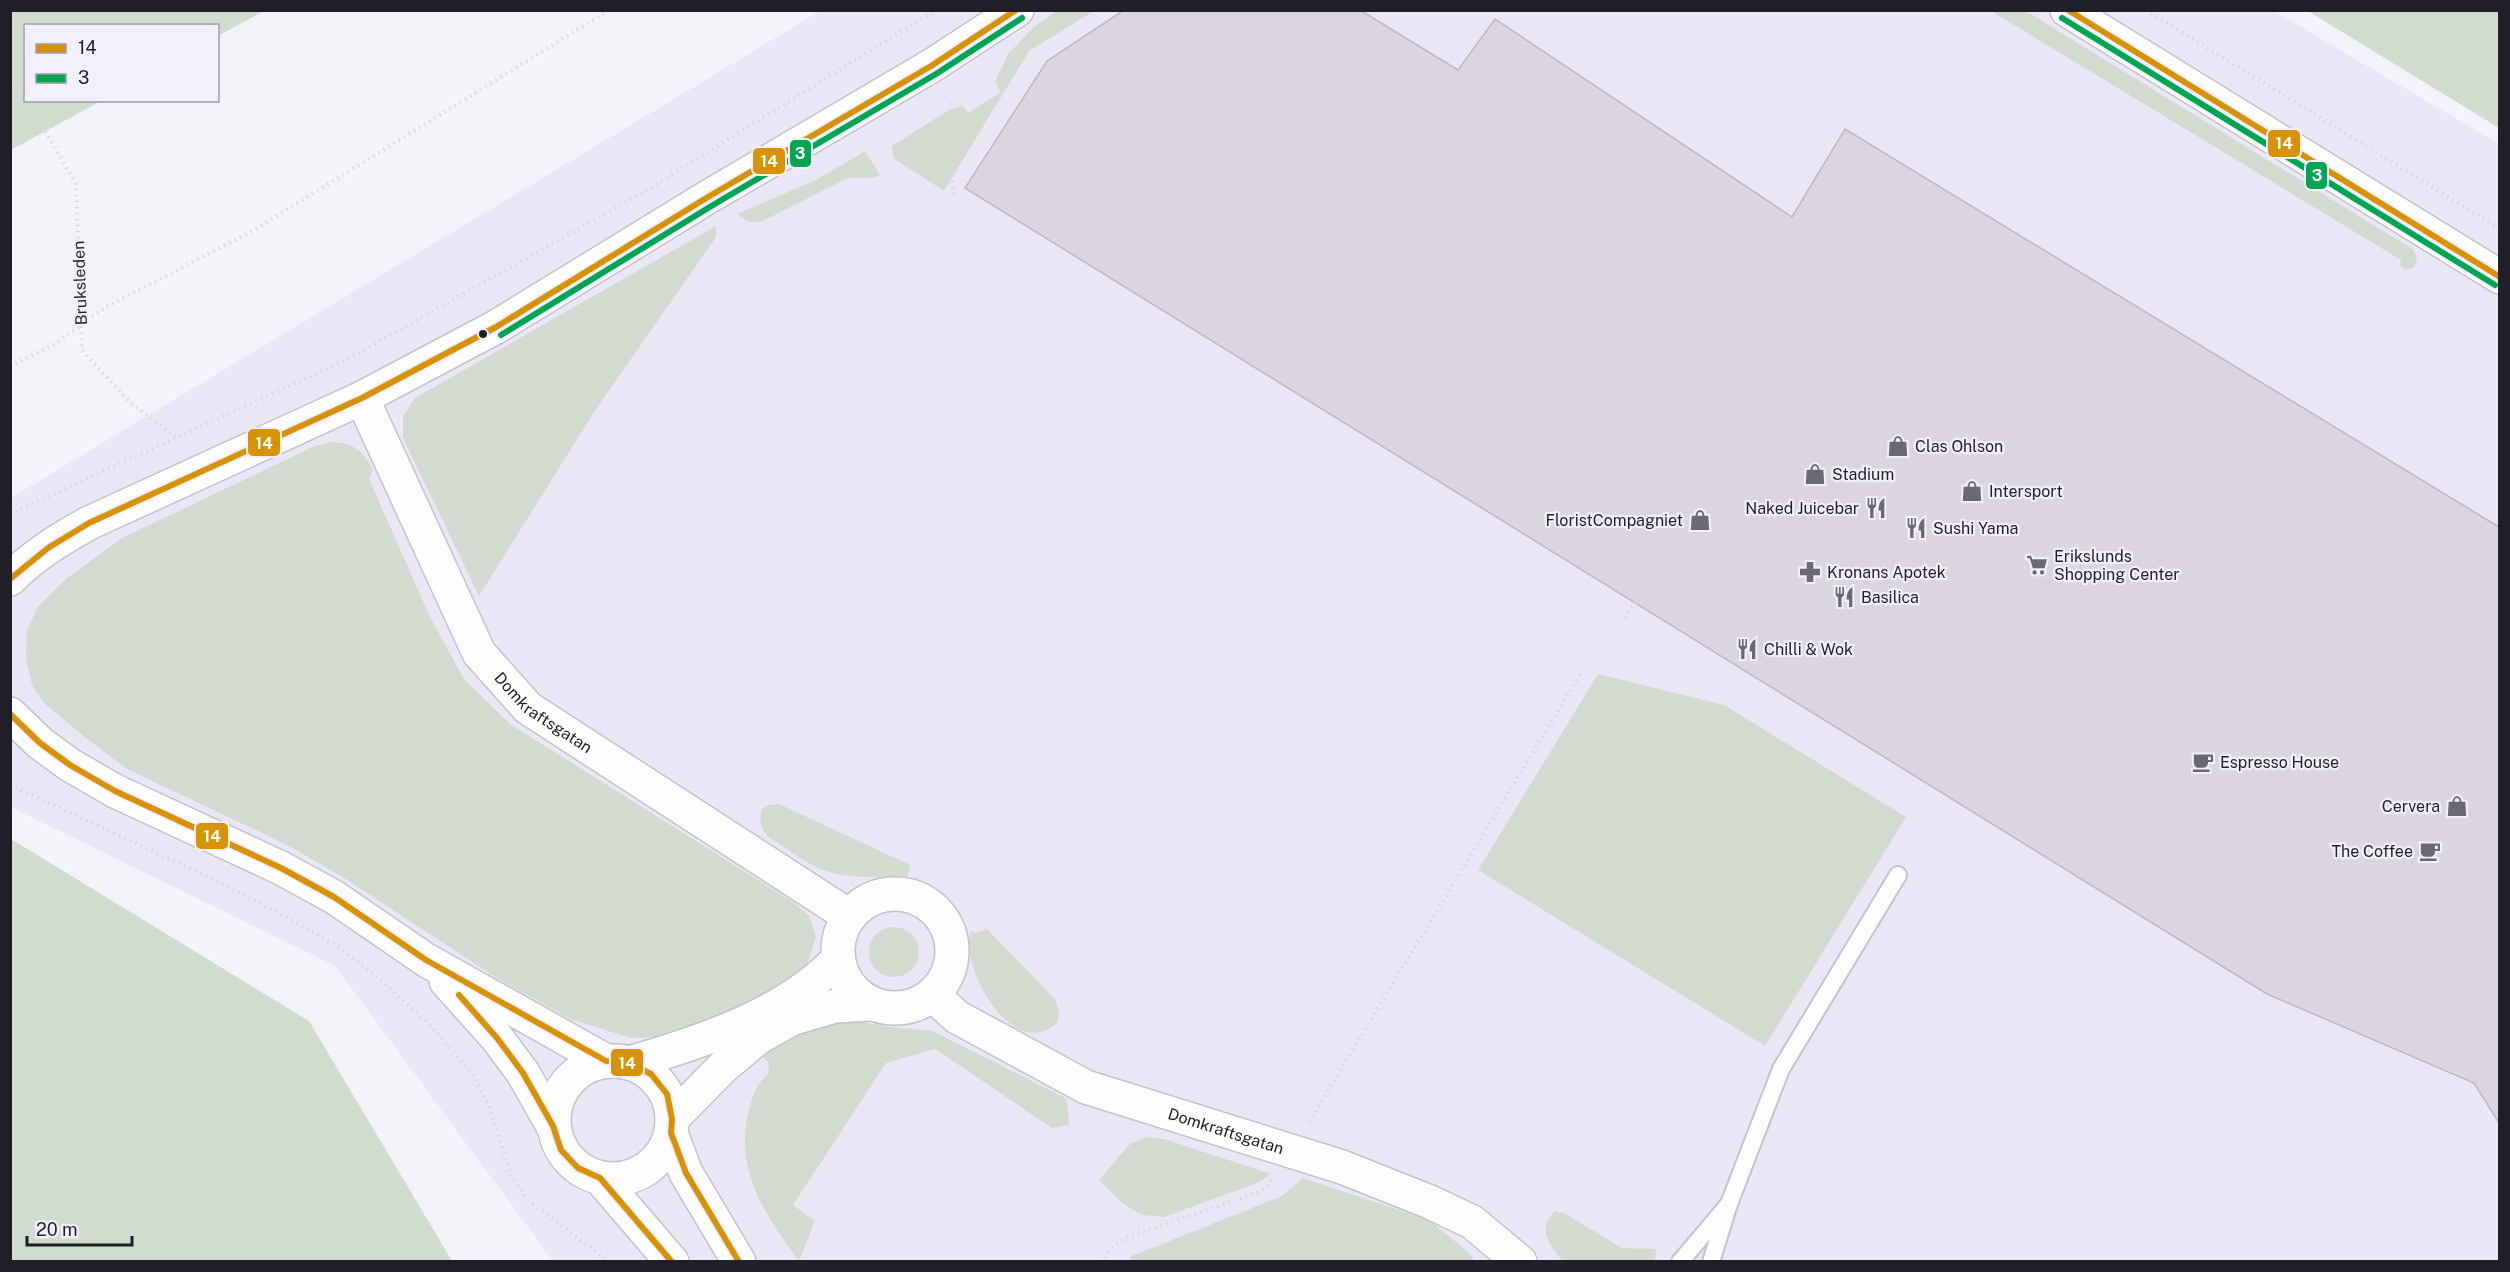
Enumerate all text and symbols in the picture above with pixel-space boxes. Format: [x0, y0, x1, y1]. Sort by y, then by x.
legend [24, 24, 219, 102]
text: 14 [78, 37, 97, 58]
text: 3 [78, 67, 89, 88]
line badge: 14 [2267, 129, 2301, 158]
text: 14 [2275, 134, 2293, 153]
line badge: 3 [789, 139, 812, 168]
text: 3 [795, 144, 805, 163]
line badge: 14 [752, 147, 786, 175]
text: 14 [760, 152, 778, 171]
line badge: 3 [2305, 161, 2328, 190]
text: 3 [2312, 166, 2322, 185]
street label: Bruksleden [69, 240, 91, 326]
unlabelled marker [477, 328, 489, 340]
line badge: 14 [247, 428, 281, 457]
text: 14 [255, 434, 273, 453]
shop icon: Clas Ohlson [1886, 434, 1910, 458]
place label: Clas Ohlson [1915, 437, 2003, 456]
shop icon: Stadium [1803, 462, 1827, 486]
place label: Stadium [1832, 465, 1894, 484]
shop icon: Intersport [1960, 479, 1984, 503]
place label: Intersport [1989, 482, 2063, 501]
restaurant icon: Naked Juicebar [1864, 496, 1888, 520]
place label: Naked Juicebar [1745, 499, 1859, 518]
shop icon: FloristCompagniet [1688, 508, 1712, 532]
place label: FloristCompagniet [1545, 511, 1683, 530]
restaurant icon: Sushi Yama [1904, 516, 1928, 540]
place label: Sushi Yama [1933, 519, 2018, 538]
place label: Erikslunds Shopping Center [2054, 547, 2179, 584]
supermarket icon: Erikslunds Shopping Center [2025, 553, 2049, 577]
pharmacy icon: Kronans Apotek [1798, 560, 1822, 584]
place label: Kronans Apotek [1827, 563, 1946, 582]
restaurant icon: Basilica [1832, 585, 1856, 609]
place label: Basilica [1861, 588, 1919, 607]
restaurant icon: Chilli & Wok [1735, 637, 1759, 661]
place label: Chilli & Wok [1764, 640, 1853, 659]
street label: Domkraftsgatan [491, 668, 596, 757]
cafe icon: Espresso House [2191, 750, 2215, 774]
place label: Espresso House [2220, 753, 2339, 772]
shop icon: Cervera [2445, 794, 2469, 818]
place label: Cervera [2382, 797, 2440, 816]
line badge: 14 [195, 822, 229, 850]
text: 14 [203, 827, 221, 846]
cafe icon: The Coffee [2418, 839, 2442, 863]
place label: The Coffee [2331, 842, 2413, 861]
line badge: 14 [610, 1048, 644, 1077]
text: 14 [618, 1054, 636, 1073]
street label: Domkraftsgatan [1166, 1104, 1286, 1158]
scale bar [27, 1209, 132, 1247]
text: 20 m [36, 1219, 78, 1240]

